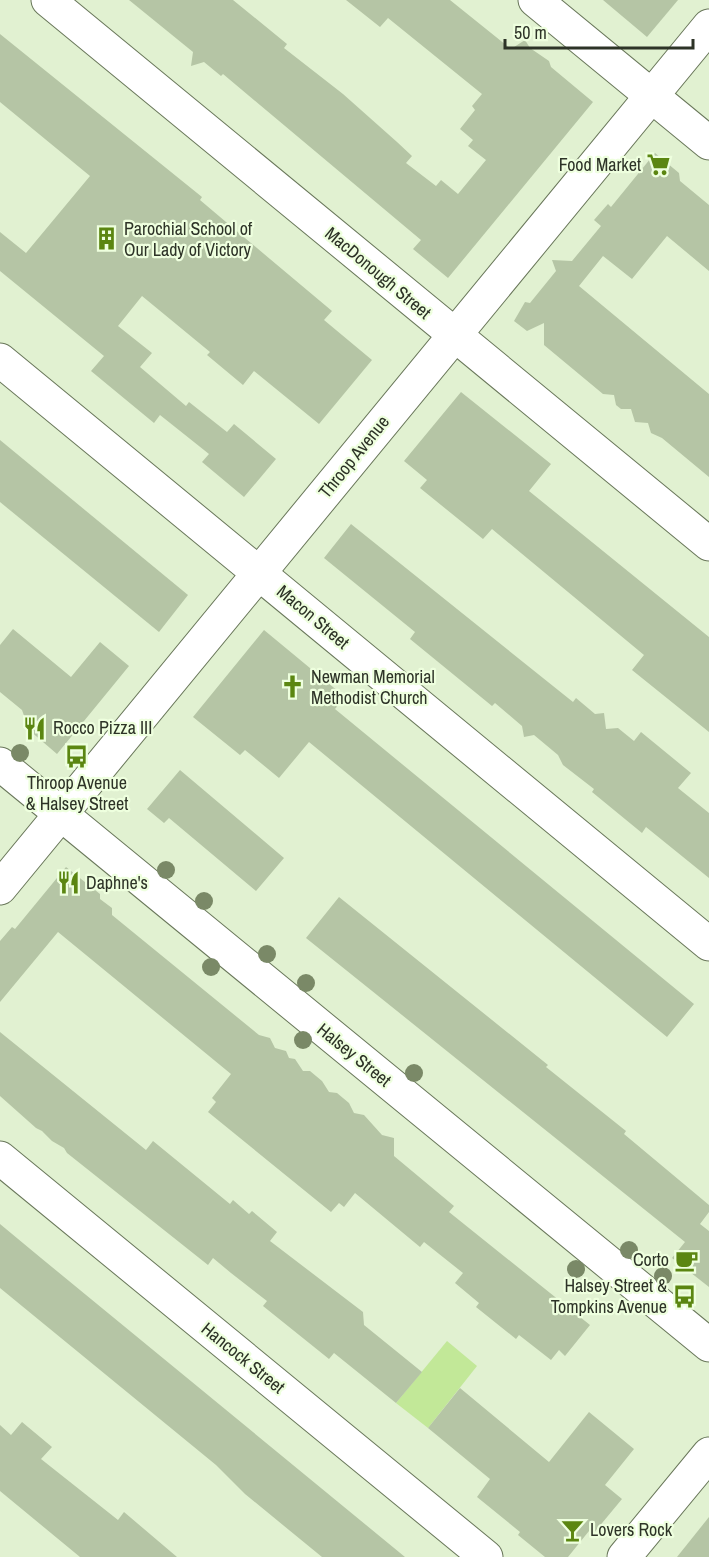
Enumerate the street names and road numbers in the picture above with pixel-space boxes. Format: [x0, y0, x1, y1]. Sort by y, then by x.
street label: MacDonough Street [320, 221, 437, 324]
street label: Throop Avenue [312, 410, 395, 503]
street label: Macon Street [272, 579, 355, 654]
street label: Halsey Street [312, 1017, 397, 1092]
street label: Hancock Street [196, 1316, 290, 1399]

